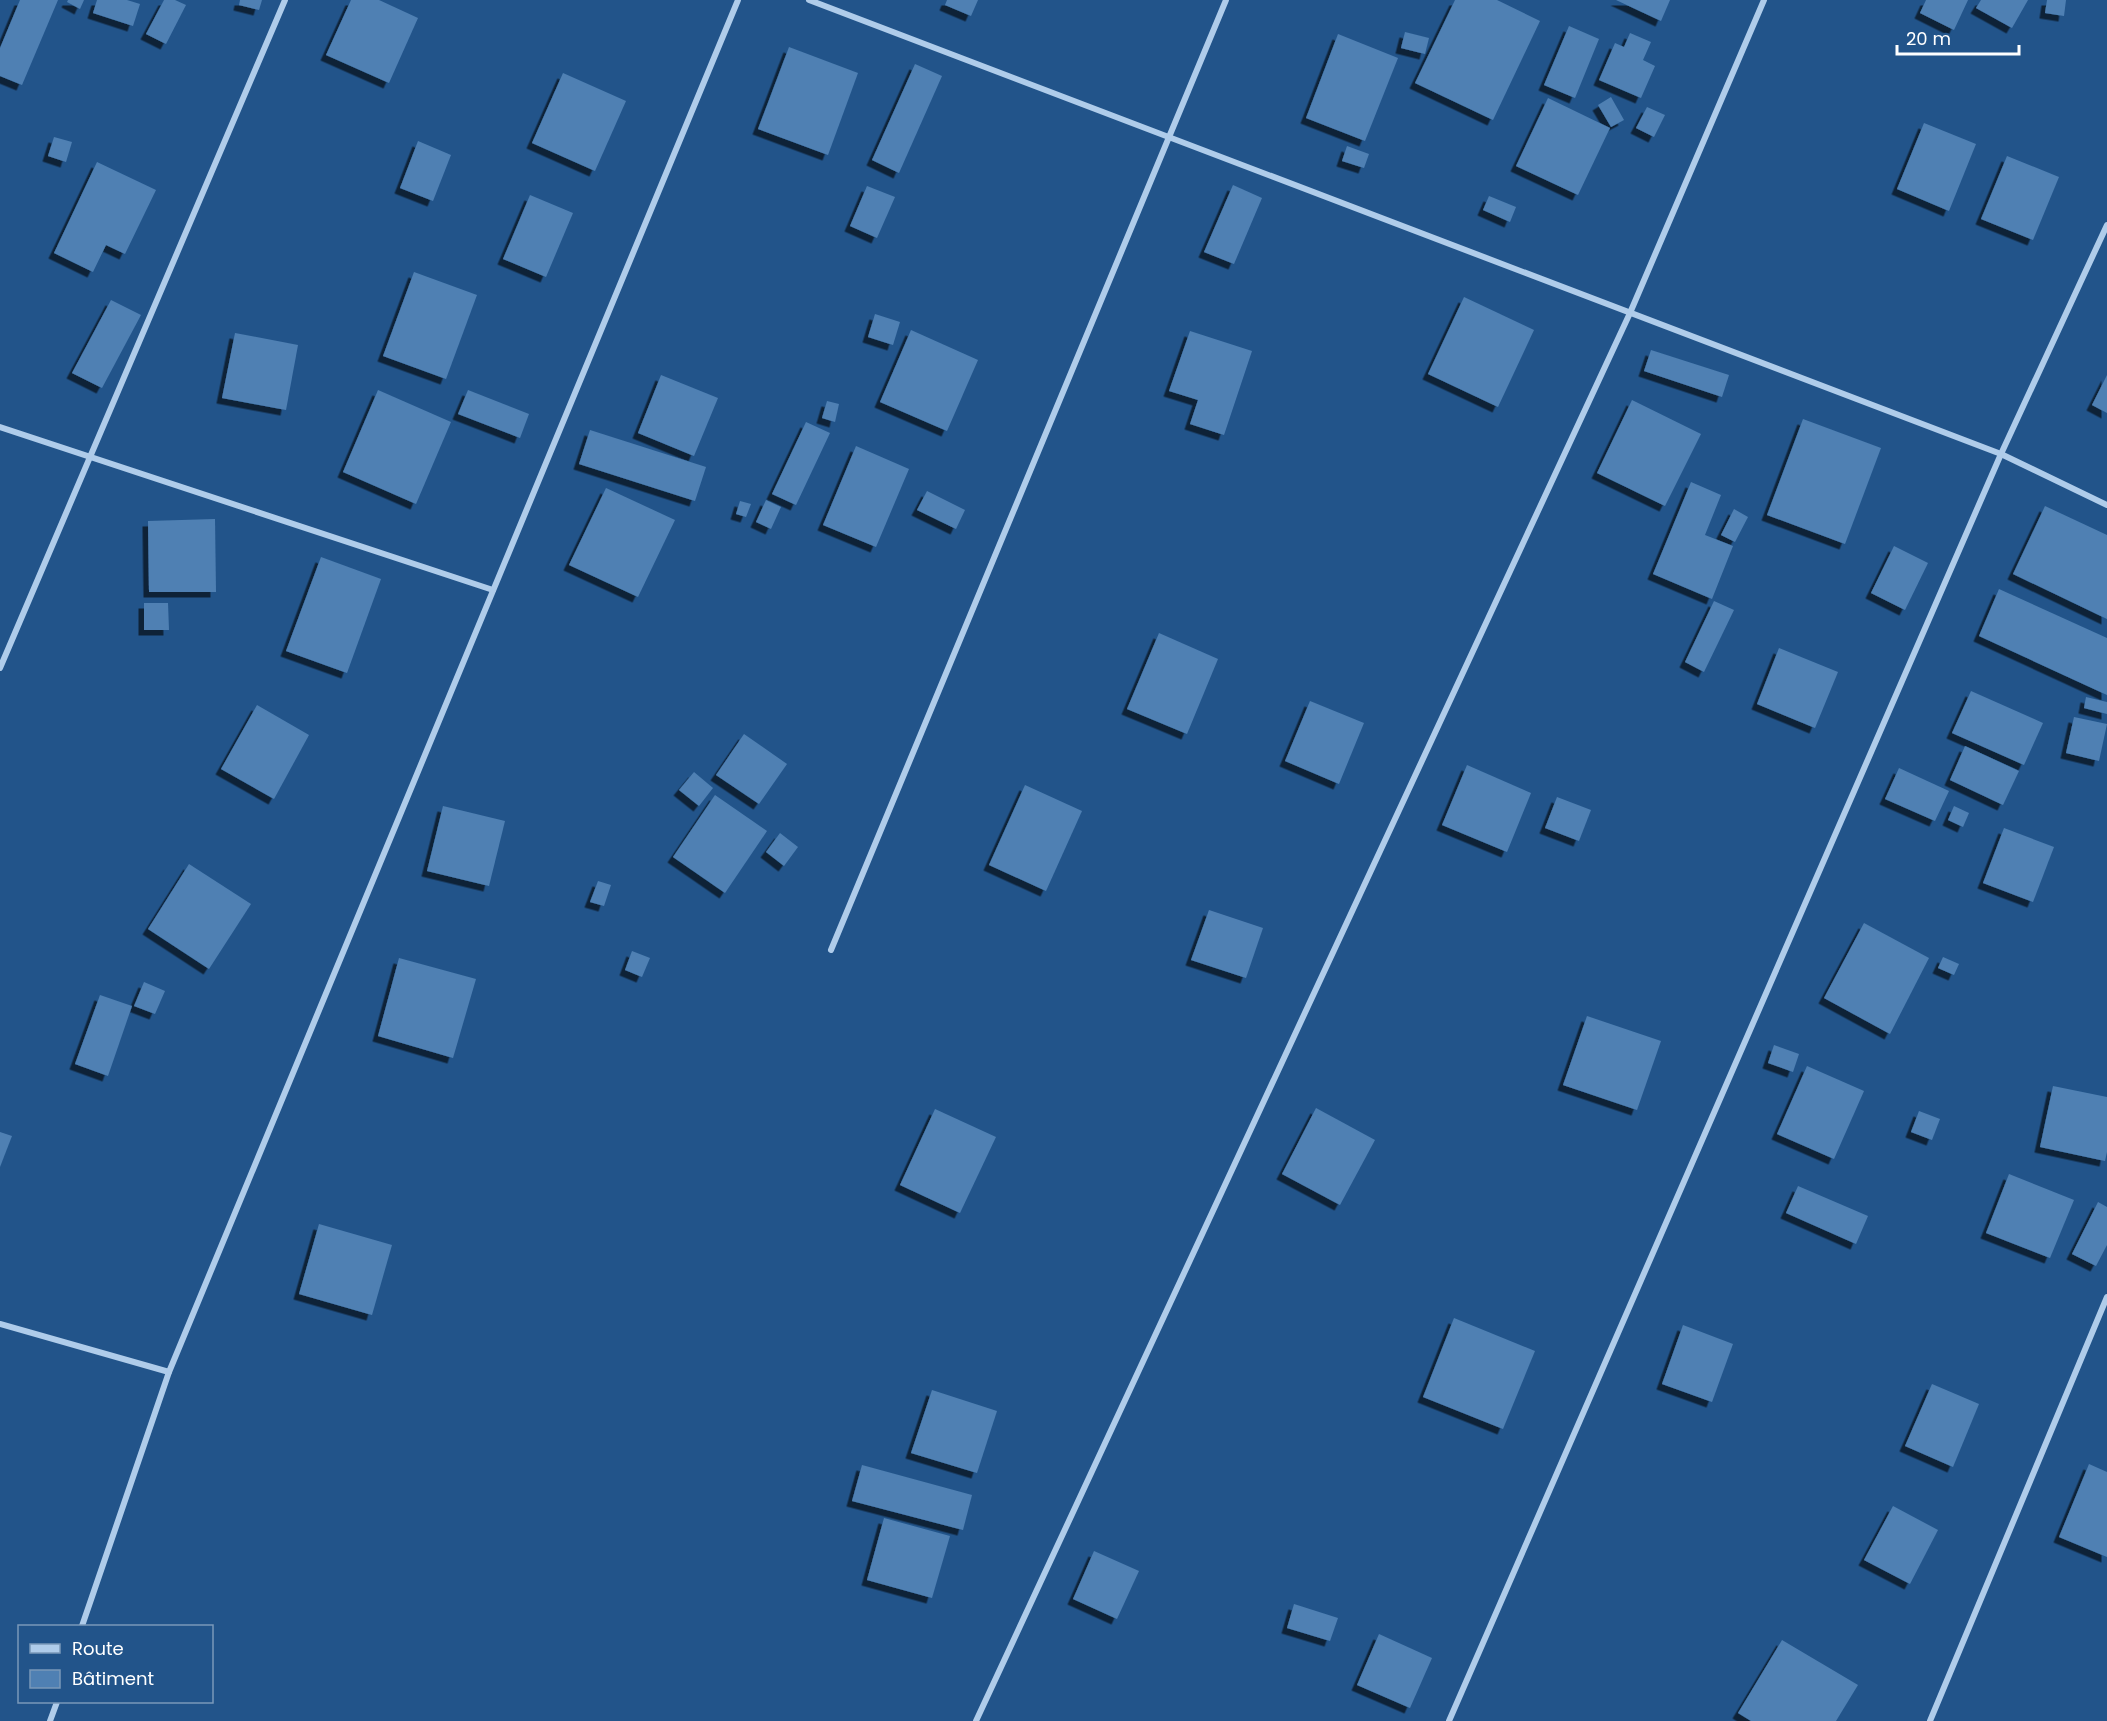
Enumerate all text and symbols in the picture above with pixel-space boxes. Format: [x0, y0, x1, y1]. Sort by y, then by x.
scale bar [1897, 18, 2018, 56]
text: 20 m [1906, 26, 1951, 51]
legend [18, 1625, 213, 1703]
text: Route [72, 1636, 124, 1661]
text: Bâtiment [72, 1666, 154, 1691]

